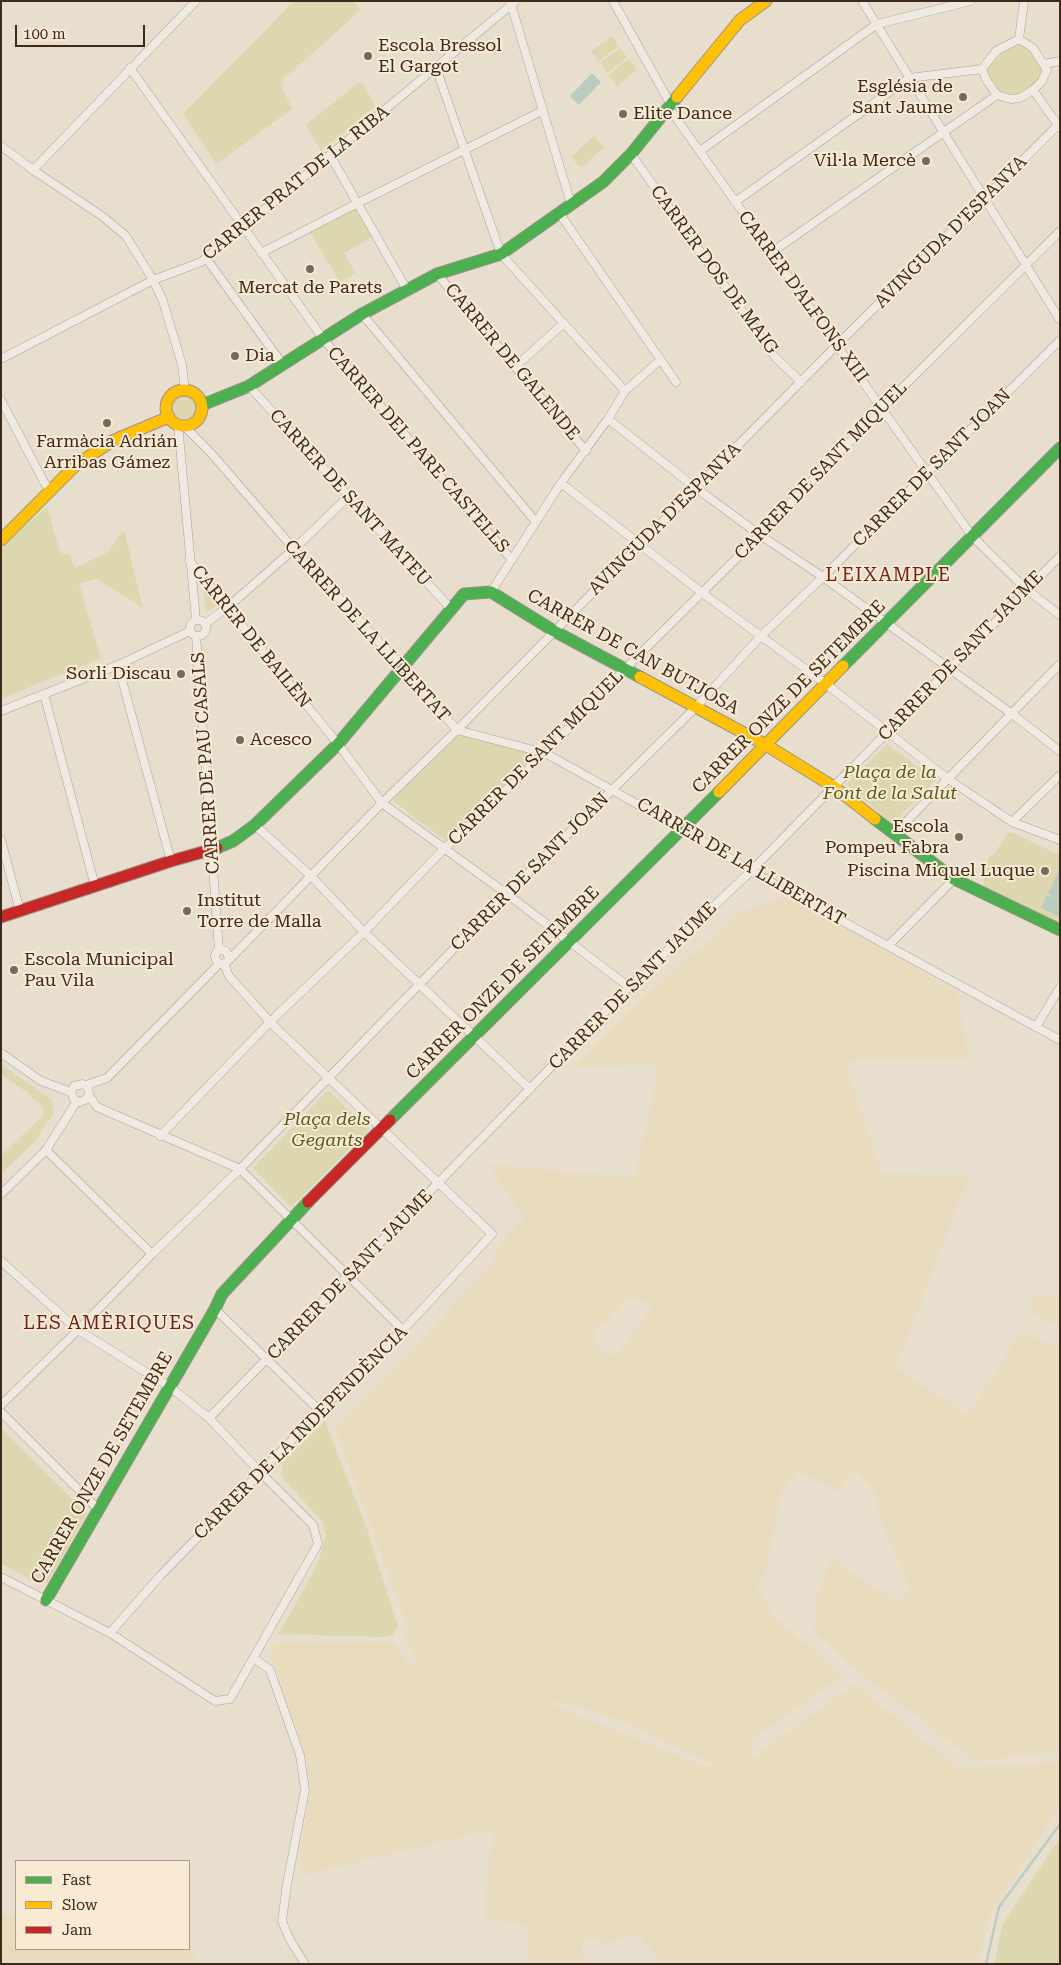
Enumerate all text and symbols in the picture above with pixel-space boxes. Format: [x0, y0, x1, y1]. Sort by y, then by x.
scale bar [18, 15, 148, 47]
text: 100 m [23, 25, 66, 43]
place label: Escola Bressol El Gargot [378, 35, 502, 78]
marker: Escola Bressol El Gargot [362, 50, 374, 62]
place label: Església de Sant Jaume [852, 76, 953, 118]
marker: Església de Sant Jaume [957, 91, 969, 103]
street label: CARRER PRAT DE LA RIBA [198, 101, 394, 265]
place label: Elite Dance [633, 103, 732, 125]
marker: Elite Dance [617, 108, 629, 120]
place label: Vil·la Mercè [814, 150, 916, 172]
street label: AVINGUDA D'ESPANYA [870, 151, 1032, 313]
marker: Vil·la Mercè [920, 155, 932, 167]
street label: CARRER DOS DE MAIG [645, 181, 783, 359]
street label: CARRER D'ALFONS XIII [733, 207, 873, 387]
marker: Mercat de Parets [304, 263, 316, 275]
place label: Mercat de Parets [238, 277, 382, 299]
street label: CARRER DE GALENDE [440, 279, 584, 445]
street label: CARRER DEL PARE CASTELLS [323, 342, 513, 558]
place label: Dia [245, 345, 274, 367]
marker: Dia [229, 350, 241, 362]
street label: CARRER DE SANT MIQUEL [730, 378, 912, 564]
street label: CARRER DE SANT JOAN [848, 384, 1016, 552]
street label: CARRER DE SANT MATEU [265, 405, 435, 591]
marker: Farmàcia Adrián Arribas Gámez [101, 417, 113, 429]
place label: Farmàcia Adrián Arribas Gámez [36, 431, 178, 474]
street label: AVINGUDA D'ESPANYA [584, 438, 746, 600]
street label: CARRER DE LA LLIBERTAT [279, 535, 455, 727]
street label: CARRER DE BAILÈN [187, 561, 315, 713]
district label: L'EIXAMPLE [824, 564, 952, 586]
street label: CARRER DE SANT JAUME [874, 566, 1048, 746]
street label: CARRER DE CAN BUTJOSA [523, 585, 743, 719]
street label: CARRER ONZE DE SETEMBRE [688, 596, 890, 798]
street label: CARRER DE PAU CASALS [187, 651, 225, 875]
place label: Sorli Discau [66, 663, 171, 685]
street label: CARRER DE SANT MIQUEL [444, 666, 628, 850]
marker: Sorli Discau [175, 668, 187, 680]
place label: Acesco [250, 729, 312, 751]
marker: Acesco [234, 734, 246, 746]
park label: Plaça de la Font de la Salut [823, 762, 957, 804]
street label: CARRER DE SANT JOAN [446, 788, 614, 956]
street label: CARRER DE LA LLIBERTAT [633, 793, 849, 931]
place label: Escola Pompeu Fabra [825, 816, 949, 859]
marker: Escola Pompeu Fabra [953, 831, 965, 843]
place label: Piscina Miquel Luque [847, 860, 1035, 882]
marker: Piscina Miquel Luque [1039, 865, 1051, 877]
street label: CARRER ONZE DE SETEMBRE [402, 882, 604, 1084]
place label: Institut Torre de Malla [197, 890, 322, 932]
street label: CARRER DE SANT JAUME [545, 898, 721, 1074]
marker: Institut Torre de Malla [181, 905, 193, 917]
place label: Escola Municipal Pau Vila [24, 949, 174, 992]
marker: Escola Municipal Pau Vila [8, 964, 20, 976]
park label: Plaça dels Gegants [284, 1109, 370, 1152]
street label: CARRER DE SANT JAUME [263, 1185, 437, 1365]
district label: LES AMÈRIQUES [21, 1312, 197, 1334]
street label: CARRER DE LA INDEPENDÈNCIA [190, 1322, 412, 1544]
street label: CARRER ONZE DE SETEMBRE [27, 1348, 177, 1588]
legend [15, 1860, 190, 1950]
text: Fast [62, 1871, 91, 1889]
text: Slow [62, 1896, 97, 1914]
text: Jam [62, 1921, 92, 1939]

